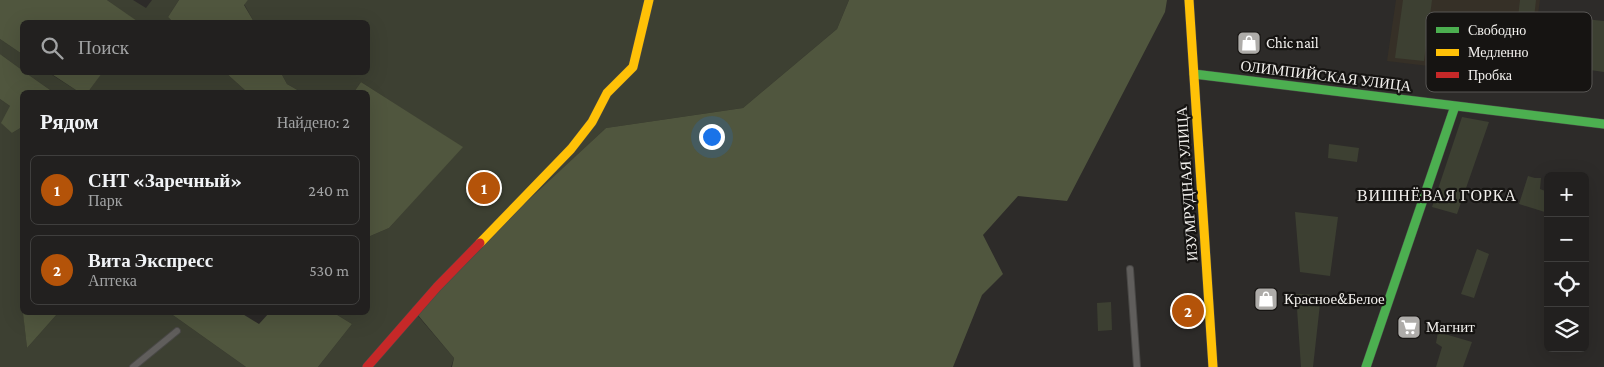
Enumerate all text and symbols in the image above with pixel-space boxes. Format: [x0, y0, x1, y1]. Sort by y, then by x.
legend [1426, 12, 1592, 92]
search box [20, 20, 370, 75]
text: Свободно [1468, 22, 1526, 38]
shop icon: Chic nail [1236, 30, 1262, 56]
icon: search [38, 34, 66, 62]
place label: Chic nail [1266, 35, 1319, 51]
text: Поиск [78, 37, 129, 58]
text: Медленно [1468, 44, 1529, 60]
street label: ОЛИМПИЙСКАЯ УЛИЦА [1240, 58, 1413, 94]
text: Пробка [1468, 67, 1513, 83]
street label: ИЗУМРУДНАЯ УЛИЦА [1174, 106, 1200, 262]
text: Рядом [40, 110, 99, 134]
text: Найдено: 2 [277, 114, 350, 131]
your location [699, 124, 725, 150]
pin: 1 [468, 169, 500, 207]
text: СНТ «Заречный» [88, 170, 242, 191]
map controls [1544, 172, 1589, 352]
button: + [1544, 172, 1589, 217]
text: 1 [54, 182, 60, 199]
text: 240 m [308, 182, 349, 199]
district label: ВИШНЁВАЯ ГОРКА [1357, 187, 1517, 204]
text: Парк [88, 192, 122, 209]
button: − [1544, 217, 1589, 262]
text: Вита Экспресс [88, 250, 213, 271]
text: 2 [53, 262, 61, 279]
text: 530 m [309, 262, 349, 279]
button: locate [1544, 262, 1589, 307]
text: Аптека [88, 272, 137, 289]
shop icon: Красное&Белое [1253, 286, 1279, 312]
place label: Красное&Белое [1284, 291, 1385, 307]
pin: 2 [1172, 292, 1204, 330]
button: layers [1544, 307, 1589, 352]
supermarket icon: Магнит [1396, 314, 1422, 340]
place label: Магнит [1426, 319, 1475, 335]

